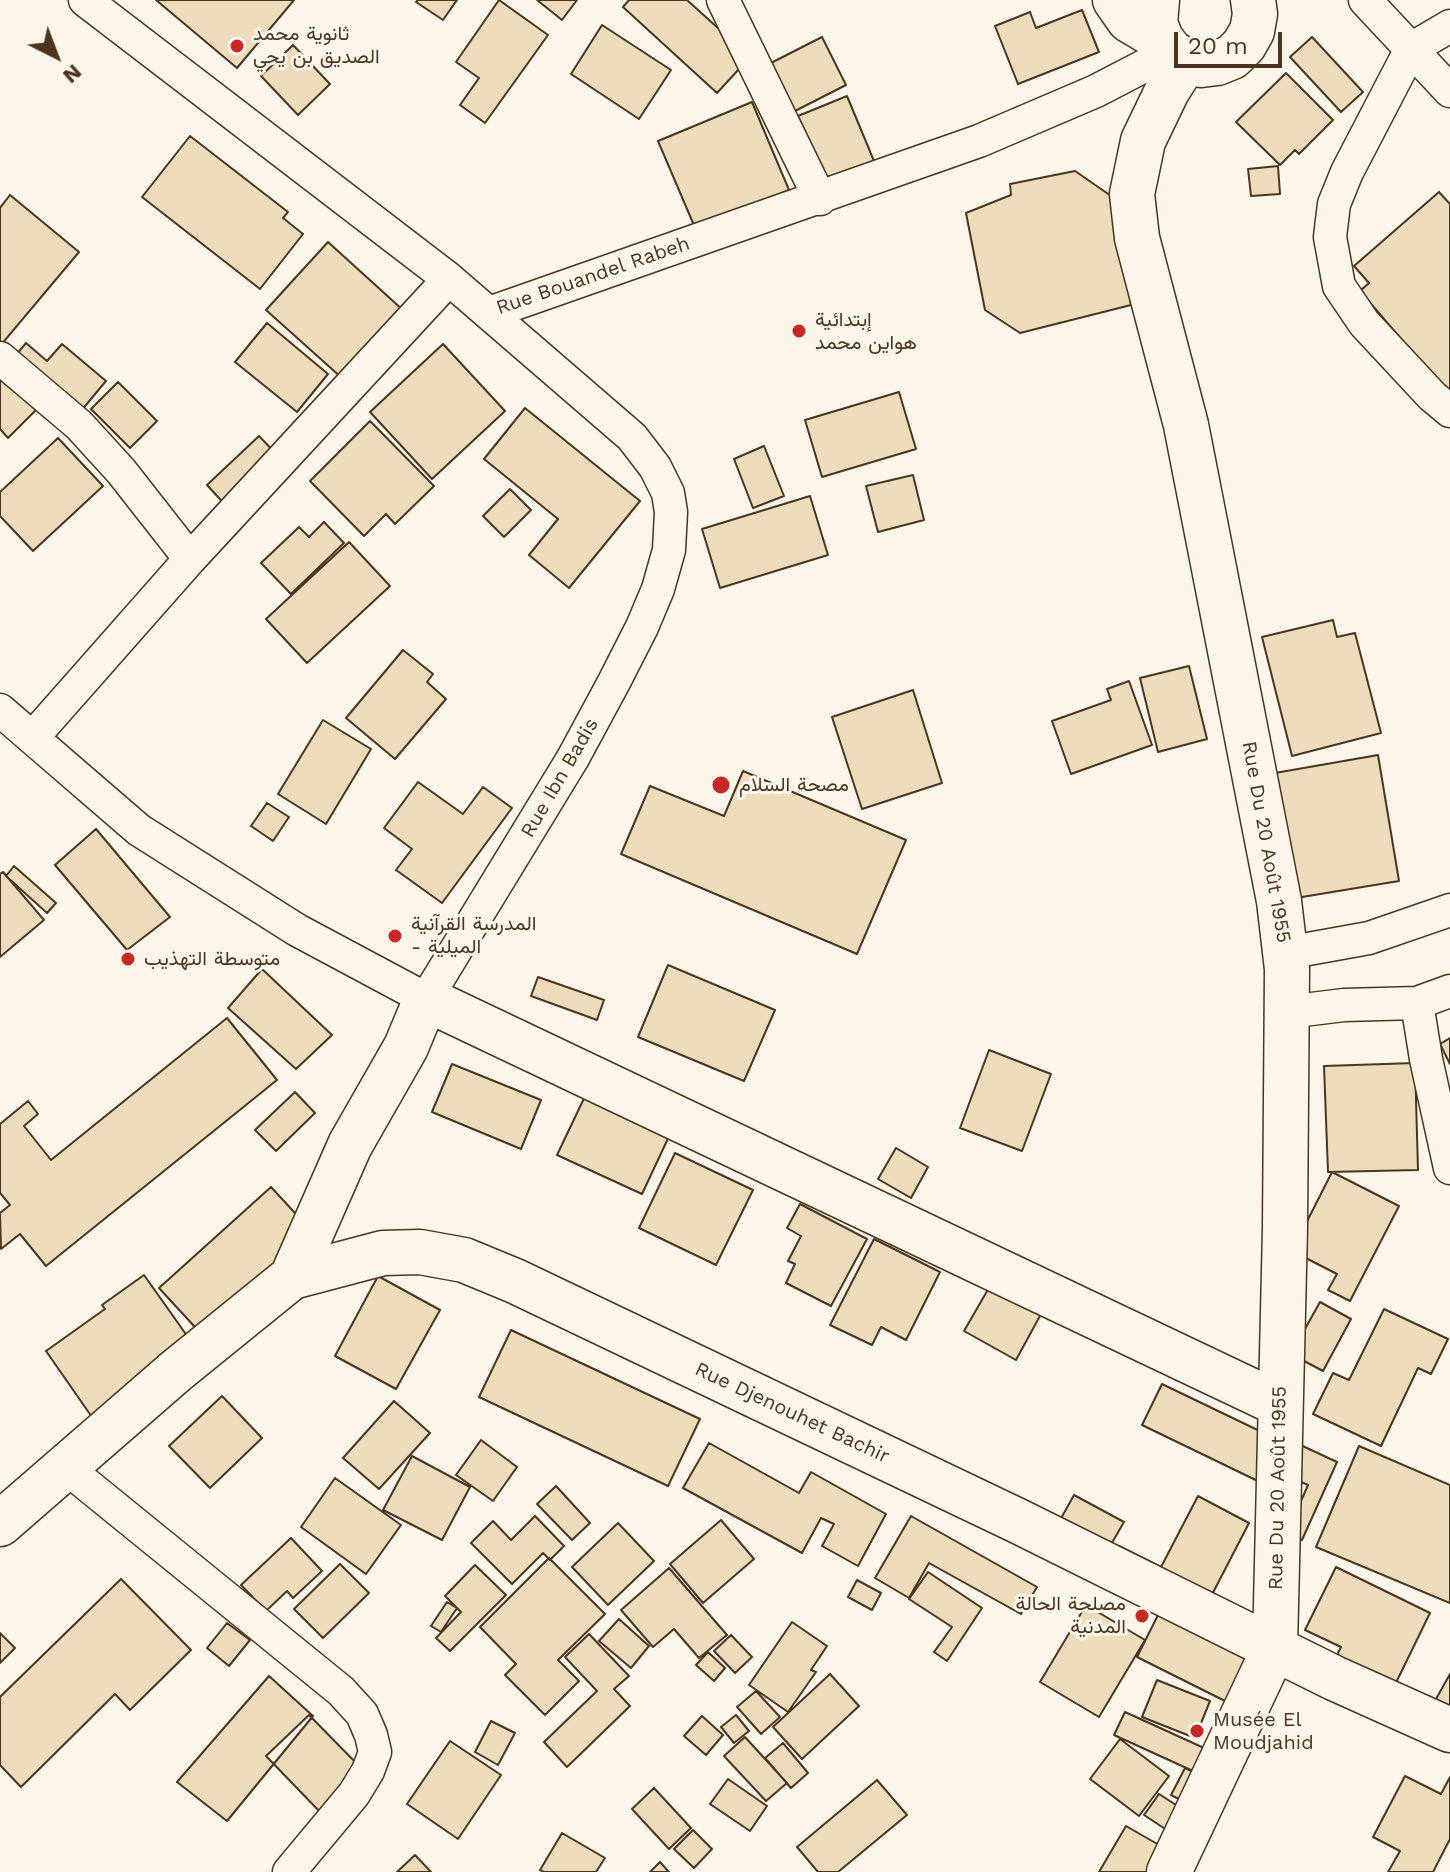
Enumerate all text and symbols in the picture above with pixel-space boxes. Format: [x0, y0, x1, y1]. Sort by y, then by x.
north arrow [16, 16, 96, 96]
scale bar [1178, 16, 1286, 66]
place label: ثانوية محمد الصديق بن يحي [253, 22, 380, 69]
text: 20 m [1188, 32, 1248, 60]
marker: ثانوية محمد الصديق بن يحي [228, 37, 246, 55]
text: N [58, 59, 87, 89]
street label: Rue Bouandel Rabeh [493, 232, 693, 320]
place label: إبتدائية هواين محمد [815, 308, 917, 355]
marker: إبتدائية هواين محمد [790, 322, 808, 340]
street label: Rue Ibn Badis [516, 714, 604, 842]
street label: Rue Du 20 Août 1955 [1236, 739, 1296, 945]
place label: مصحة السلام [739, 773, 849, 797]
marker: مصحة السلام [710, 774, 732, 796]
place label: المدرسة القرآنية - الميلية [411, 912, 536, 959]
marker: المدرسة القرآنية - الميلية [386, 927, 404, 945]
place label: متوسطة التهذيب [144, 947, 280, 971]
marker: متوسطة التهذيب [119, 950, 137, 968]
street label: Rue Djenouhet Bachir [691, 1357, 893, 1469]
street label: Rue Du 20 Août 1955 [1264, 1386, 1292, 1590]
place label: مصلحة الحالة المدنية [1016, 1592, 1126, 1639]
marker: مصلحة الحالة المدنية [1133, 1607, 1151, 1625]
place label: Musée El Moudjahid [1213, 1708, 1314, 1755]
marker: Musée El Moudjahid [1188, 1722, 1206, 1740]

